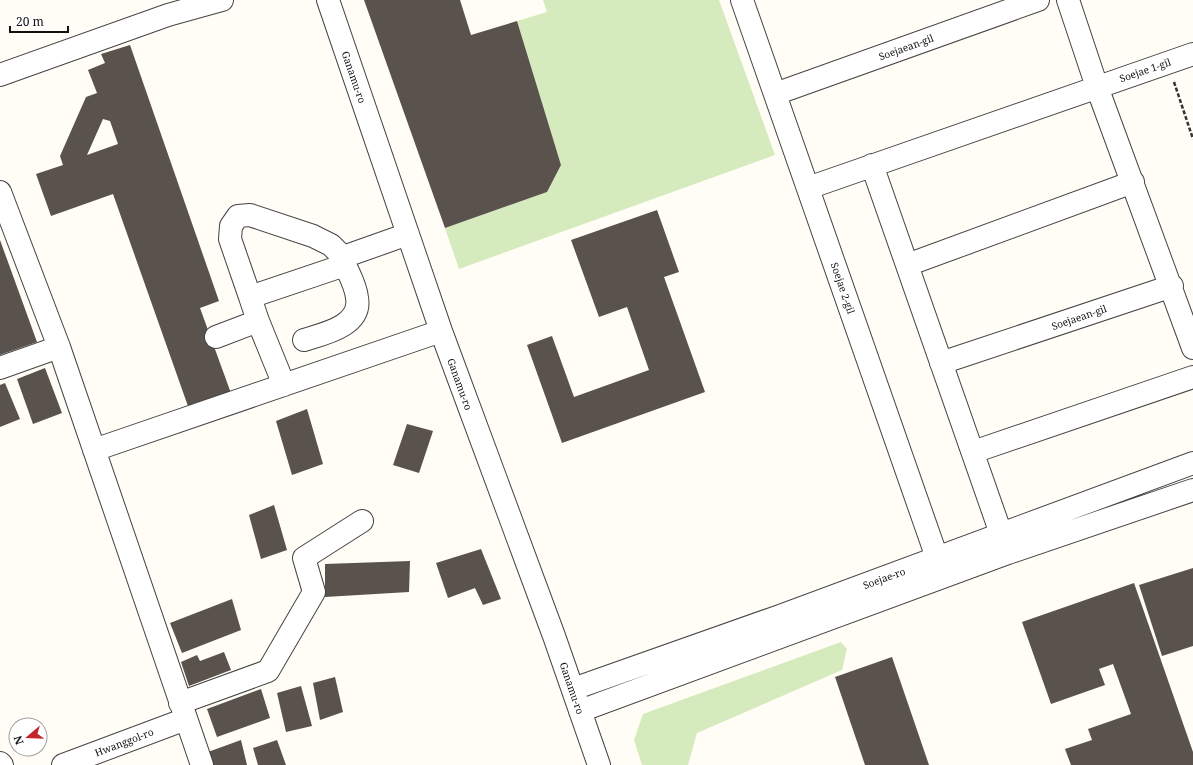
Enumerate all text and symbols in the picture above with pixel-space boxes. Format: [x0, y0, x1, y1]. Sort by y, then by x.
scale bar [10, 8, 68, 34]
text: 20 m [16, 13, 44, 30]
street label: Soejaean-gil [877, 31, 935, 63]
street label: Ganamu-ro [339, 49, 370, 105]
street label: Soejae 1-gil [1117, 55, 1173, 85]
street label: Soejae 2-gil [828, 260, 858, 316]
street label: Soejaean-gil [1050, 301, 1108, 333]
street label: Ganamu-ro [444, 356, 476, 412]
street label: Soejae-ro [861, 564, 907, 592]
street label: Ganamu-ro [557, 660, 588, 716]
north arrow [8, 717, 48, 757]
street label: Hwanggol-ro [93, 724, 156, 760]
text: N [9, 734, 27, 747]

